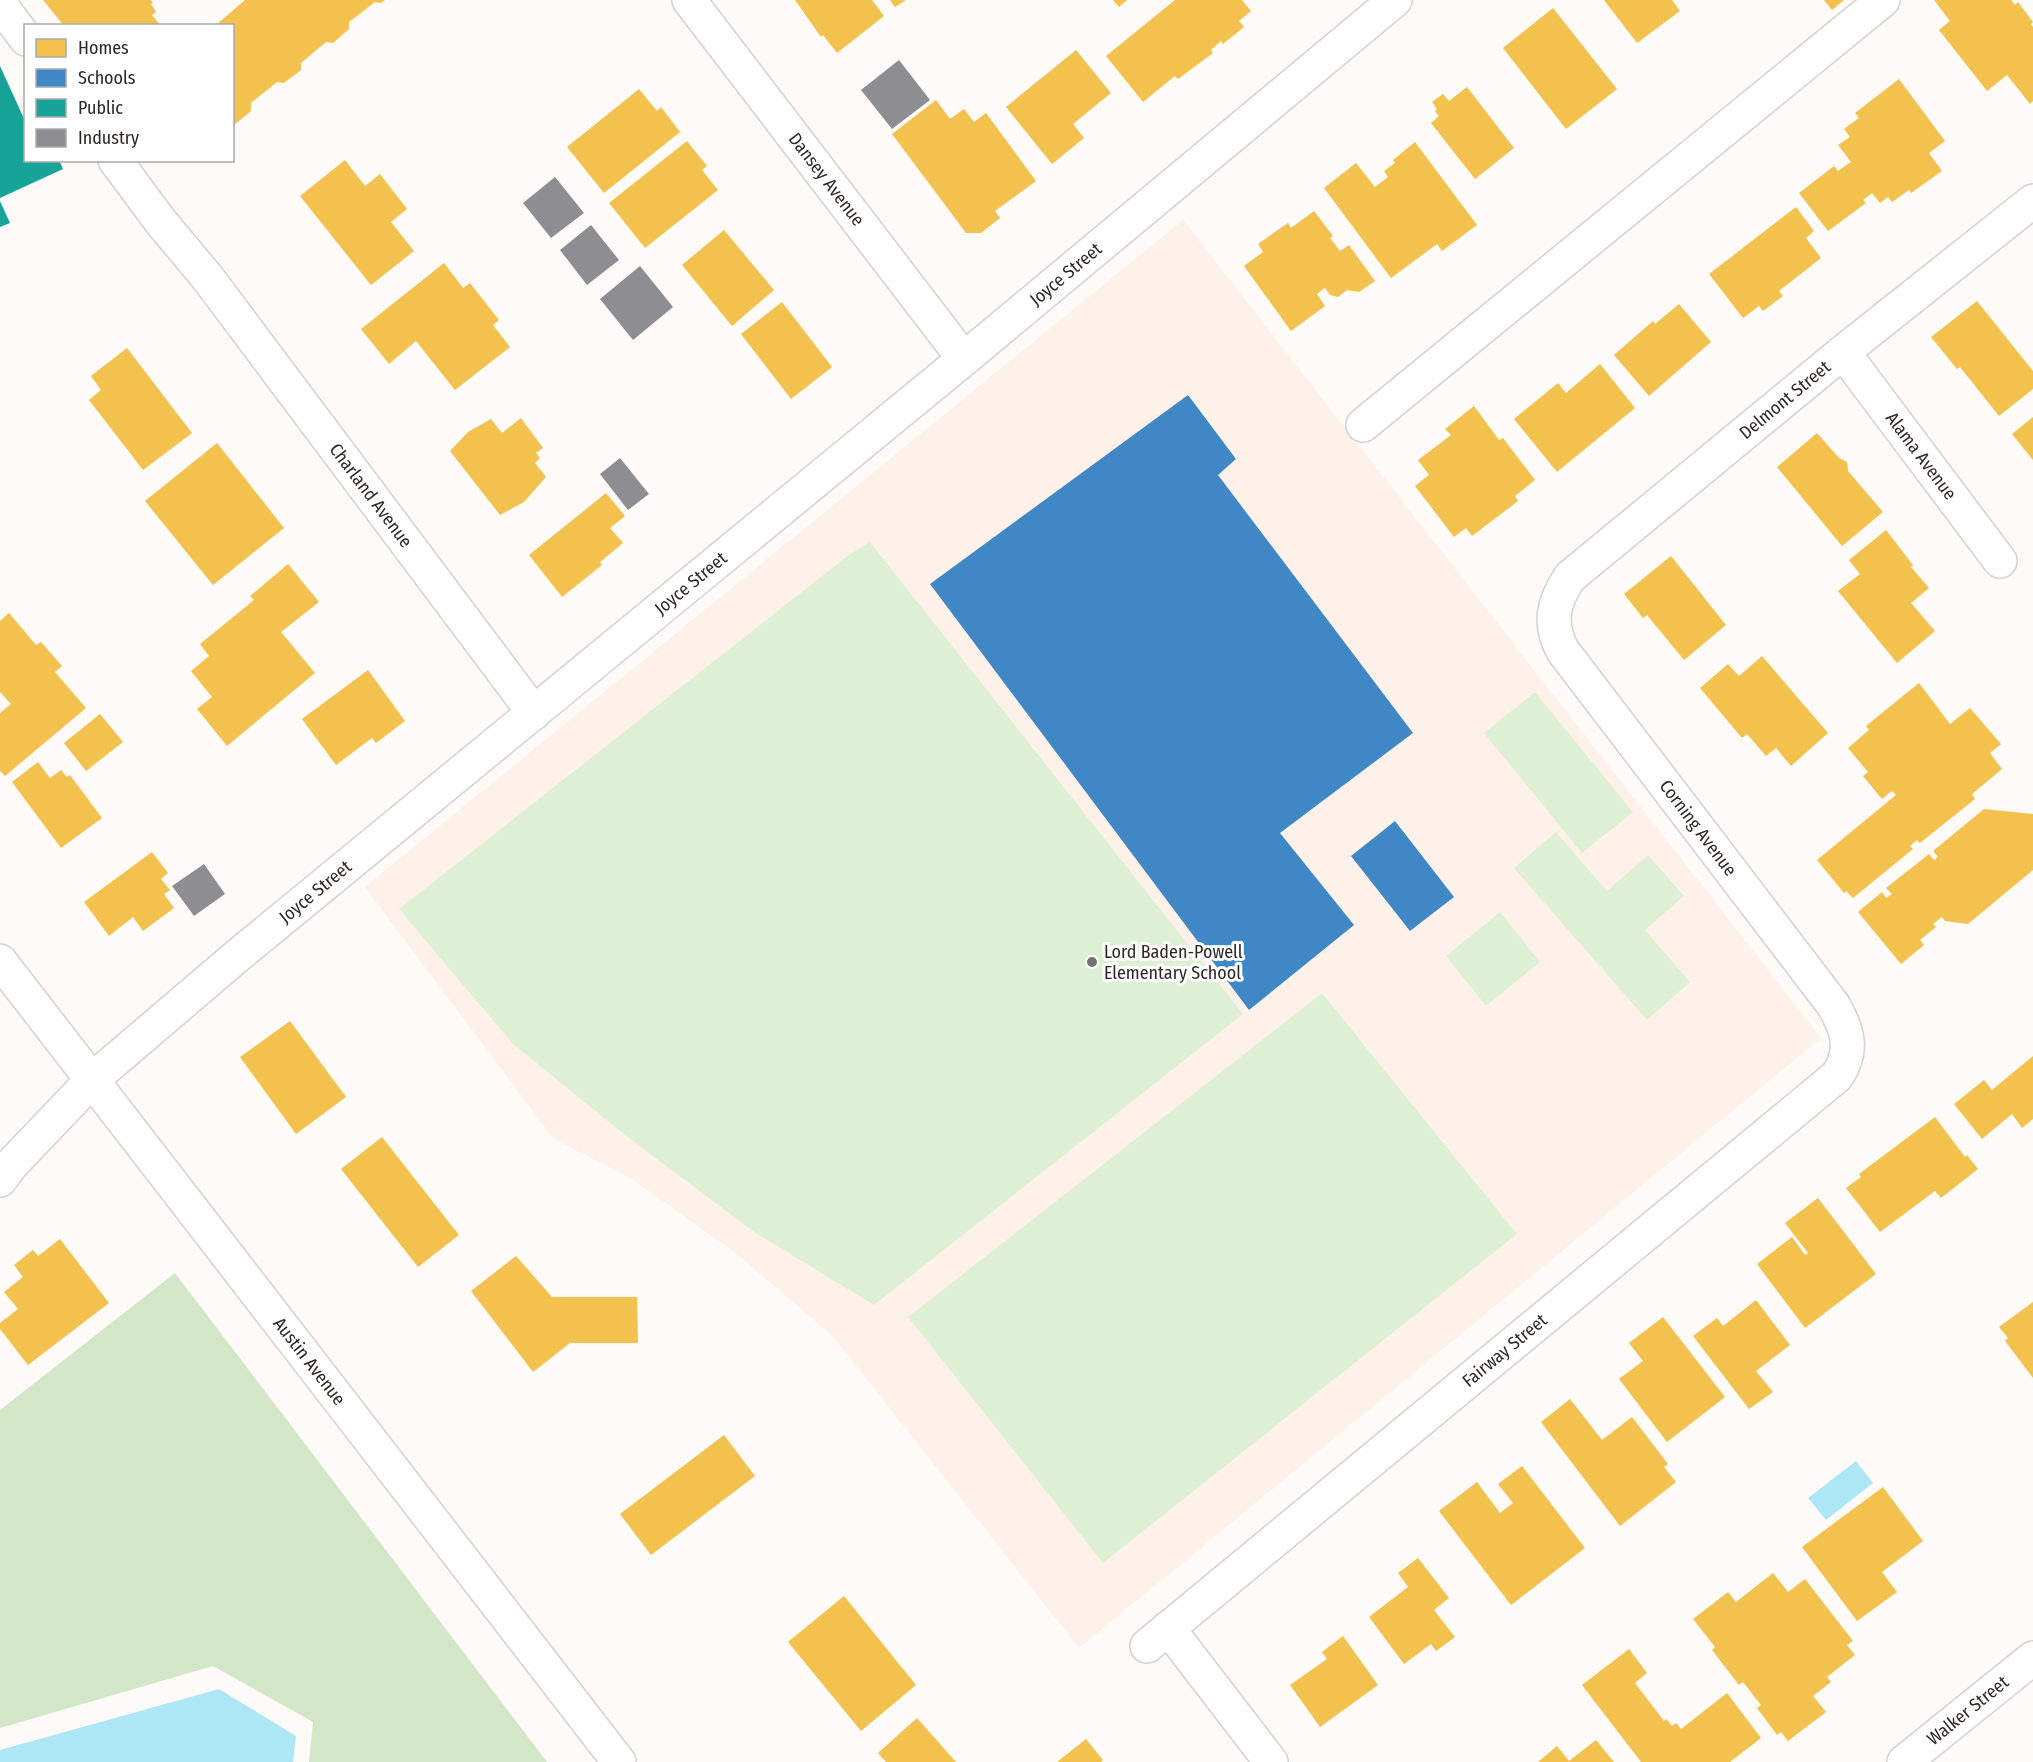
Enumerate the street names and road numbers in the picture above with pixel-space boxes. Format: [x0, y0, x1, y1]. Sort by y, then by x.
street label: Dansey Avenue [784, 128, 869, 230]
street label: Joyce Street [1025, 238, 1106, 311]
street label: Delmont Street [1735, 356, 1835, 444]
street label: Alama Avenue [1881, 408, 1961, 504]
street label: Charland Avenue [325, 439, 417, 552]
street label: Joyce Street [650, 547, 732, 620]
street label: Corning Avenue [1655, 776, 1741, 881]
street label: Joyce Street [275, 856, 356, 928]
street label: Fairway Street [1458, 1309, 1552, 1392]
street label: Austin Avenue [269, 1313, 350, 1410]
street label: Walker Street [1923, 1671, 2013, 1750]

